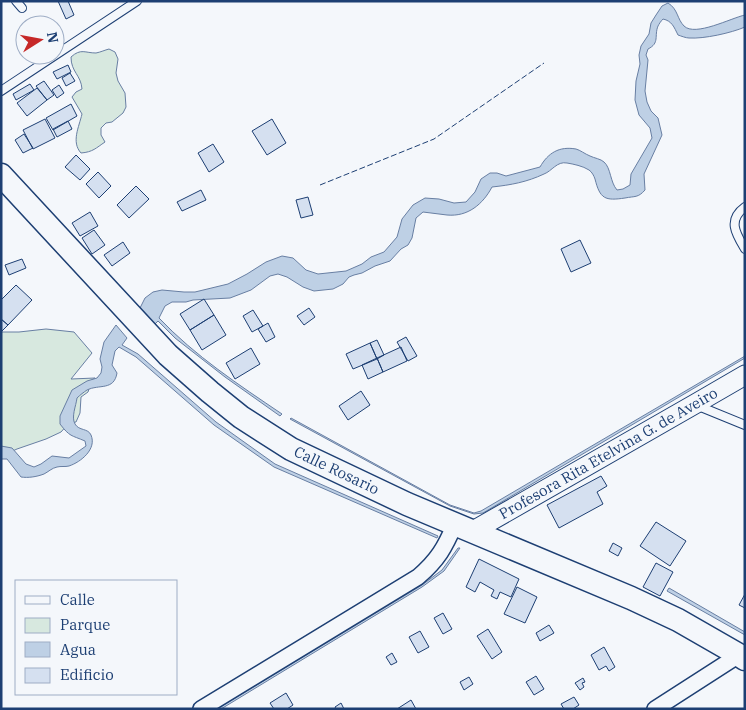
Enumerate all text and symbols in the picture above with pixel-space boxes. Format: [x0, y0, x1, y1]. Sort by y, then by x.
north arrow [15, 15, 65, 65]
text: N [43, 30, 63, 45]
street label: Profesora Rita Etelvina G. de Aveiro [495, 383, 721, 523]
street label: Calle Rosario [291, 442, 382, 498]
legend [15, 580, 178, 695]
text: Calle [60, 590, 95, 609]
text: Parque [60, 615, 110, 634]
text: Agua [60, 640, 96, 659]
text: Edificio [60, 665, 114, 684]

